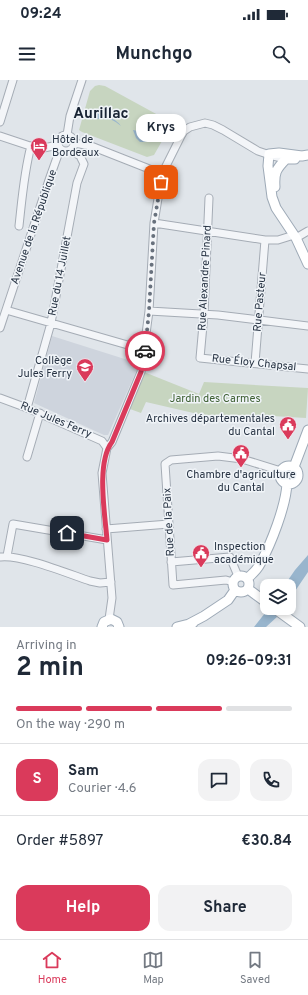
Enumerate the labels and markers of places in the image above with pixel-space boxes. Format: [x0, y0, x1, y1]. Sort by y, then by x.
callout: Krys [136, 114, 186, 142]
place label: Hôtel de Bordeaux [52, 133, 100, 160]
hotel icon: Hôtel de Bordeaux [29, 136, 49, 161]
pin [144, 165, 178, 199]
place label: Collège Jules Ferry [18, 354, 72, 381]
school or university icon: Collège Jules Ferry [75, 357, 95, 382]
place label: Archives départementales du Cantal [146, 412, 275, 439]
public building icon: Archives départementales du Cantal [278, 415, 298, 440]
public building icon: Chambre d'agriculture du Cantal [231, 443, 251, 468]
place label: Chambre d'agriculture du Cantal [186, 468, 296, 495]
pin [50, 516, 84, 550]
place label: Inspection académique [214, 540, 274, 567]
public building icon: Inspection académique [191, 543, 211, 568]

